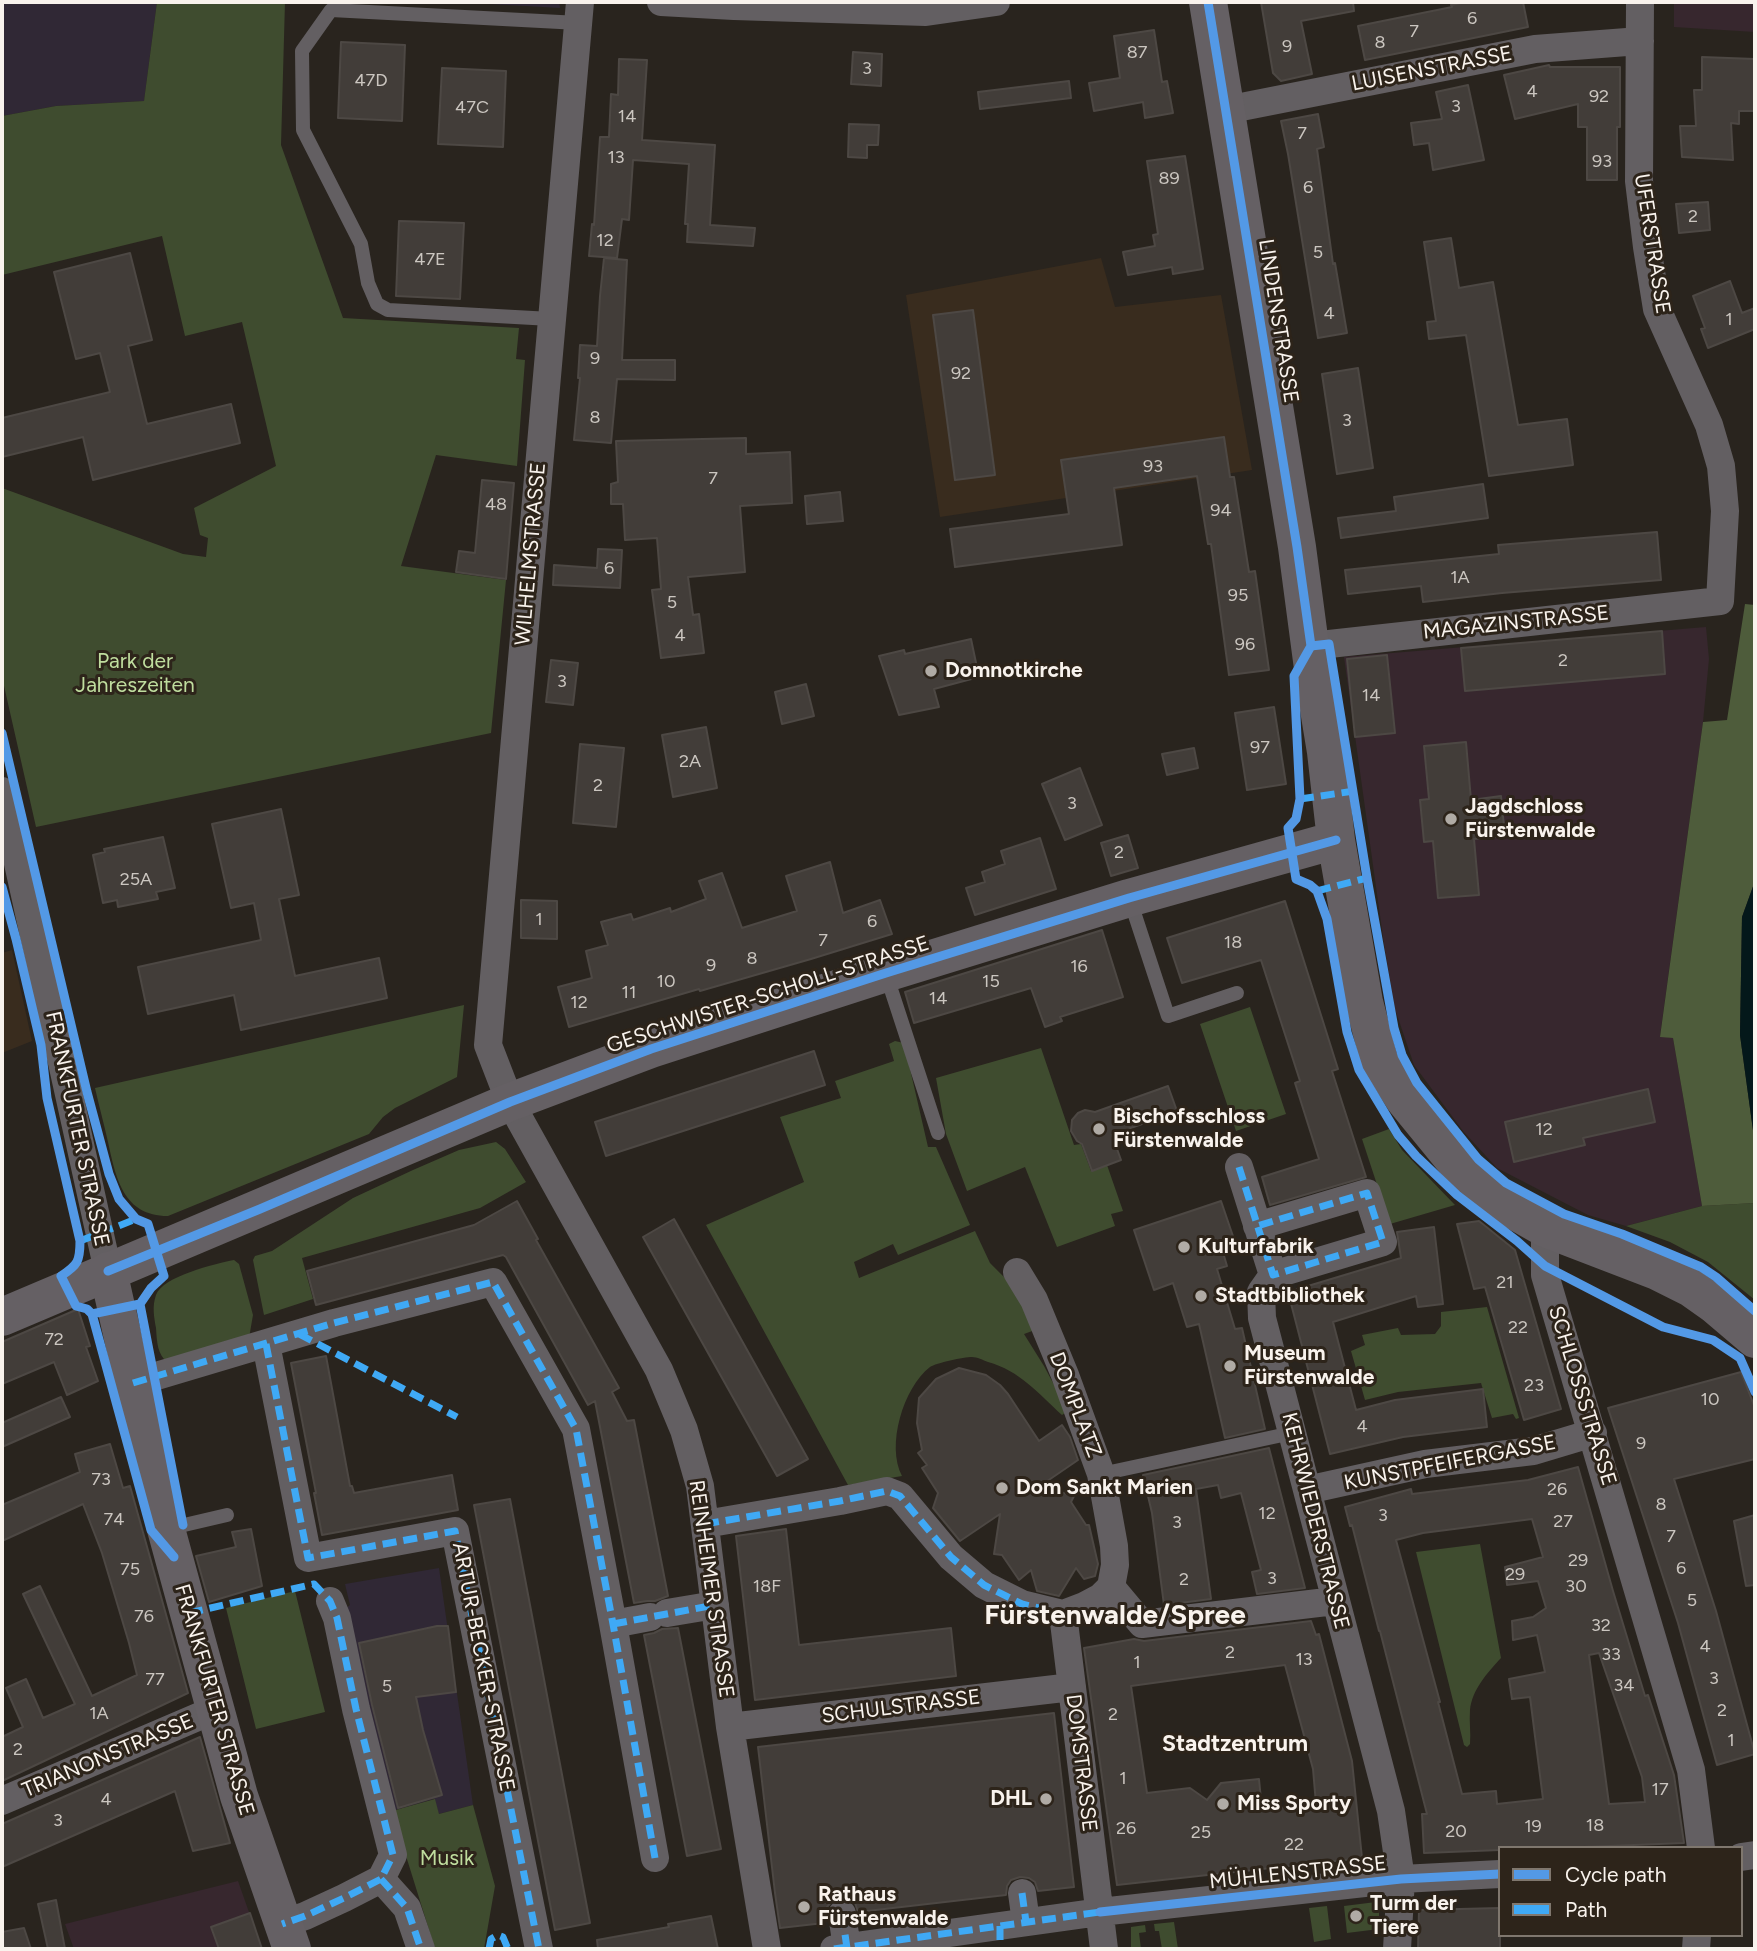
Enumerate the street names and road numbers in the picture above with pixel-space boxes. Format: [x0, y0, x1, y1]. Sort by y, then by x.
street label: LUISENSTRASSE [1350, 41, 1514, 97]
street label: UFERSTRASSE [1628, 172, 1676, 316]
street label: LINDENSTRASSE [1253, 237, 1303, 405]
street label: WILHELMSTRASSE [510, 461, 552, 647]
street label: MAGAZINSTRASSE [1422, 601, 1610, 645]
street label: GESCHWISTER-SCHOLL-STRASSE [604, 931, 932, 1059]
street label: FRANKFURTER STRASSE [40, 1009, 114, 1249]
street label: SCHLOSSSTRASSE [1543, 1303, 1621, 1489]
street label: DOMPLATZ [1043, 1349, 1107, 1461]
street label: KEHRWIEDERSTRASSE [1276, 1410, 1354, 1632]
street label: KUNSTPFEIFERGASSE [1342, 1430, 1558, 1496]
street label: REINHEIMER STRASSE [683, 1478, 739, 1700]
street label: ARTUR-BECKER-STRASSE [446, 1540, 520, 1794]
street label: FRANKFURTER STRASSE [169, 1581, 259, 1819]
street label: SCHULSTRASSE [820, 1685, 982, 1729]
street label: DOMSTRASSE [1060, 1693, 1102, 1833]
street label: TRIANONSTRASSE [19, 1709, 197, 1803]
street label: MÜHLENSTRASSE [1208, 1851, 1388, 1895]

